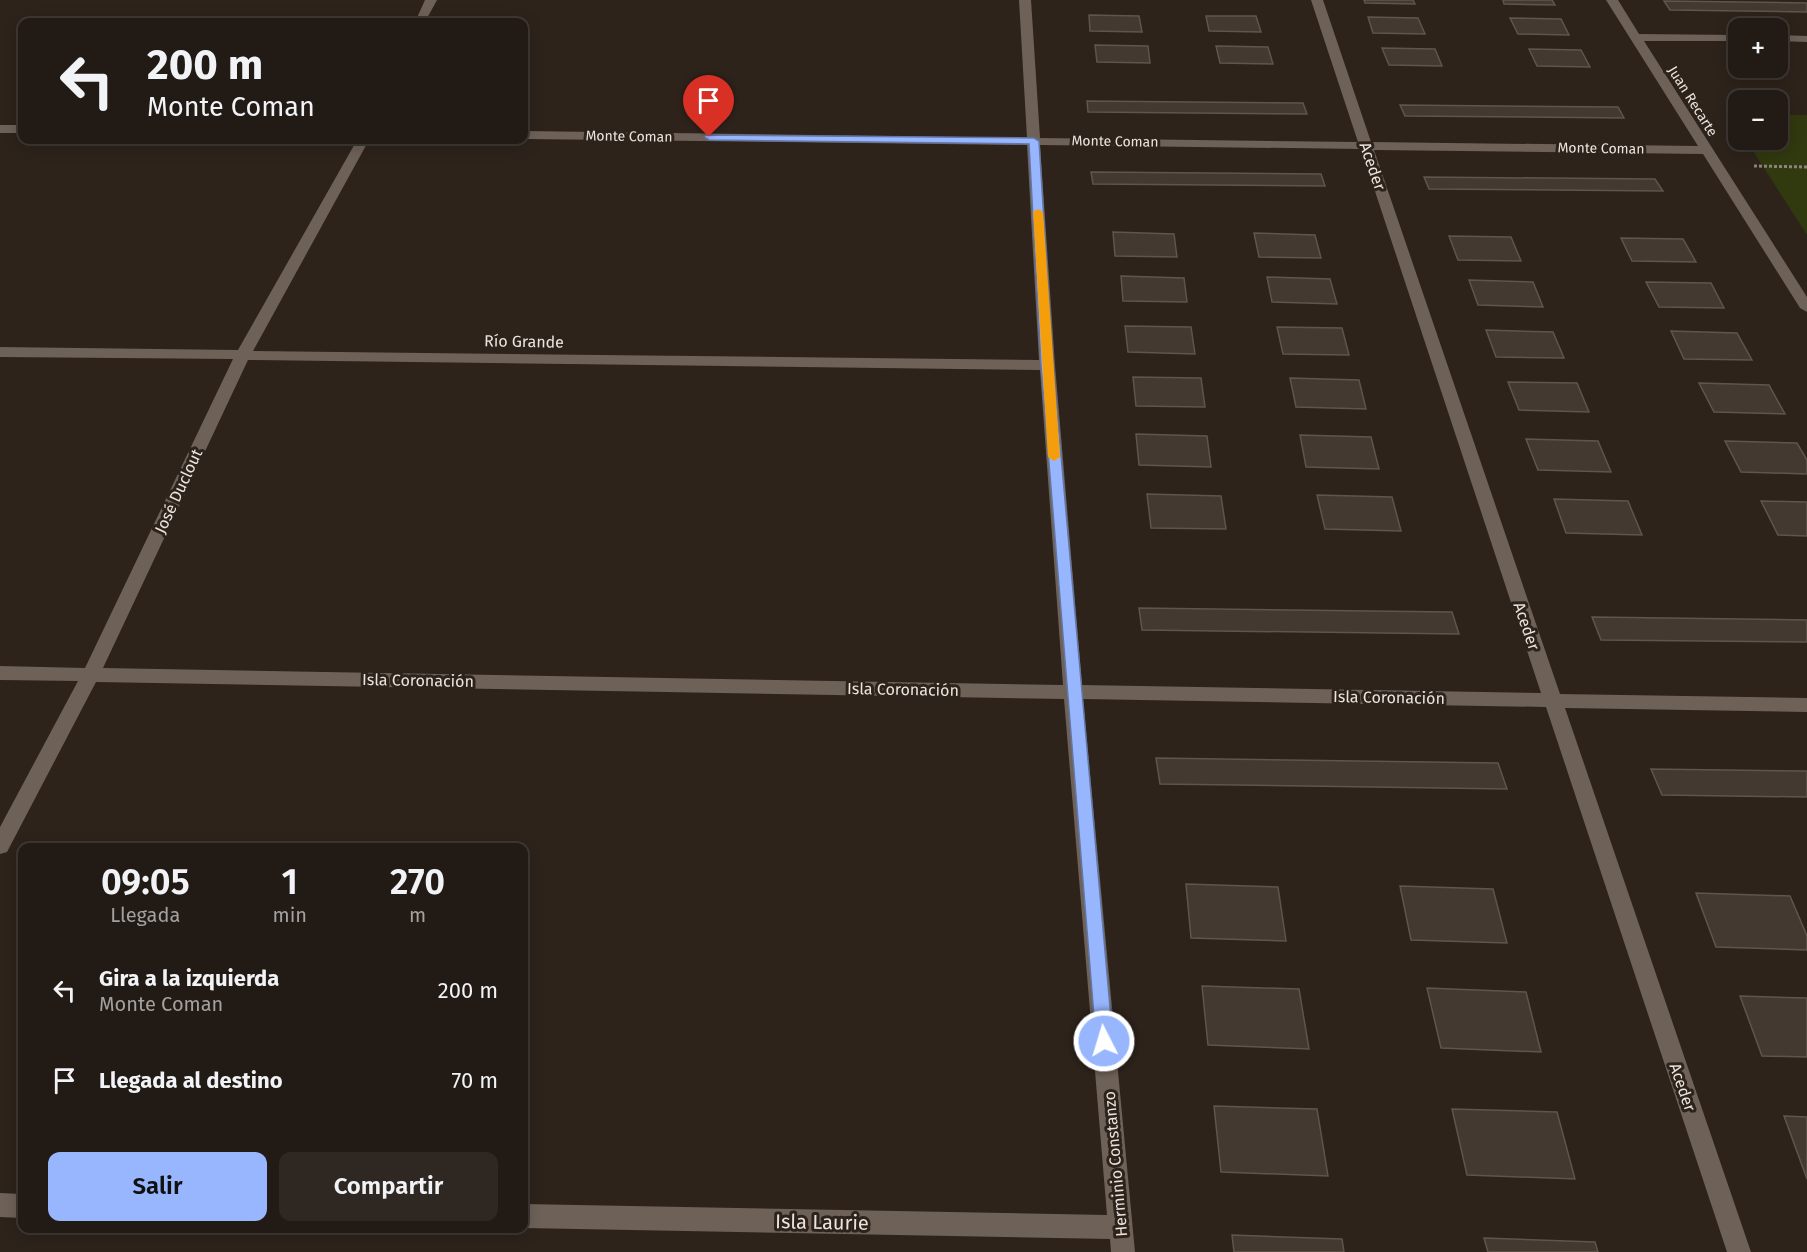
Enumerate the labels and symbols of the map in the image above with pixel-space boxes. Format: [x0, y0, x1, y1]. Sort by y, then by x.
street label: Juan Recarte [1664, 63, 1721, 140]
pin [683, 75, 734, 137]
street label: Monte Coman [585, 127, 673, 146]
street label: Monte Coman [1071, 132, 1159, 151]
street label: Monte Coman [1557, 139, 1645, 158]
street label: Aceder [1355, 140, 1390, 194]
street label: Río Grande [484, 331, 564, 352]
street label: José Duclout [151, 446, 206, 536]
street label: Aceder [1509, 600, 1544, 654]
street label: Isla Coronación [362, 670, 474, 691]
street label: Isla Coronación [847, 679, 959, 700]
street label: Isla Coronación [1333, 687, 1445, 708]
position arrow [1072, 1009, 1136, 1073]
street label: Aceder [1665, 1061, 1700, 1115]
street label: Herminio Constanzo [1100, 1090, 1131, 1238]
street label: Isla Laurie [775, 1209, 869, 1235]

